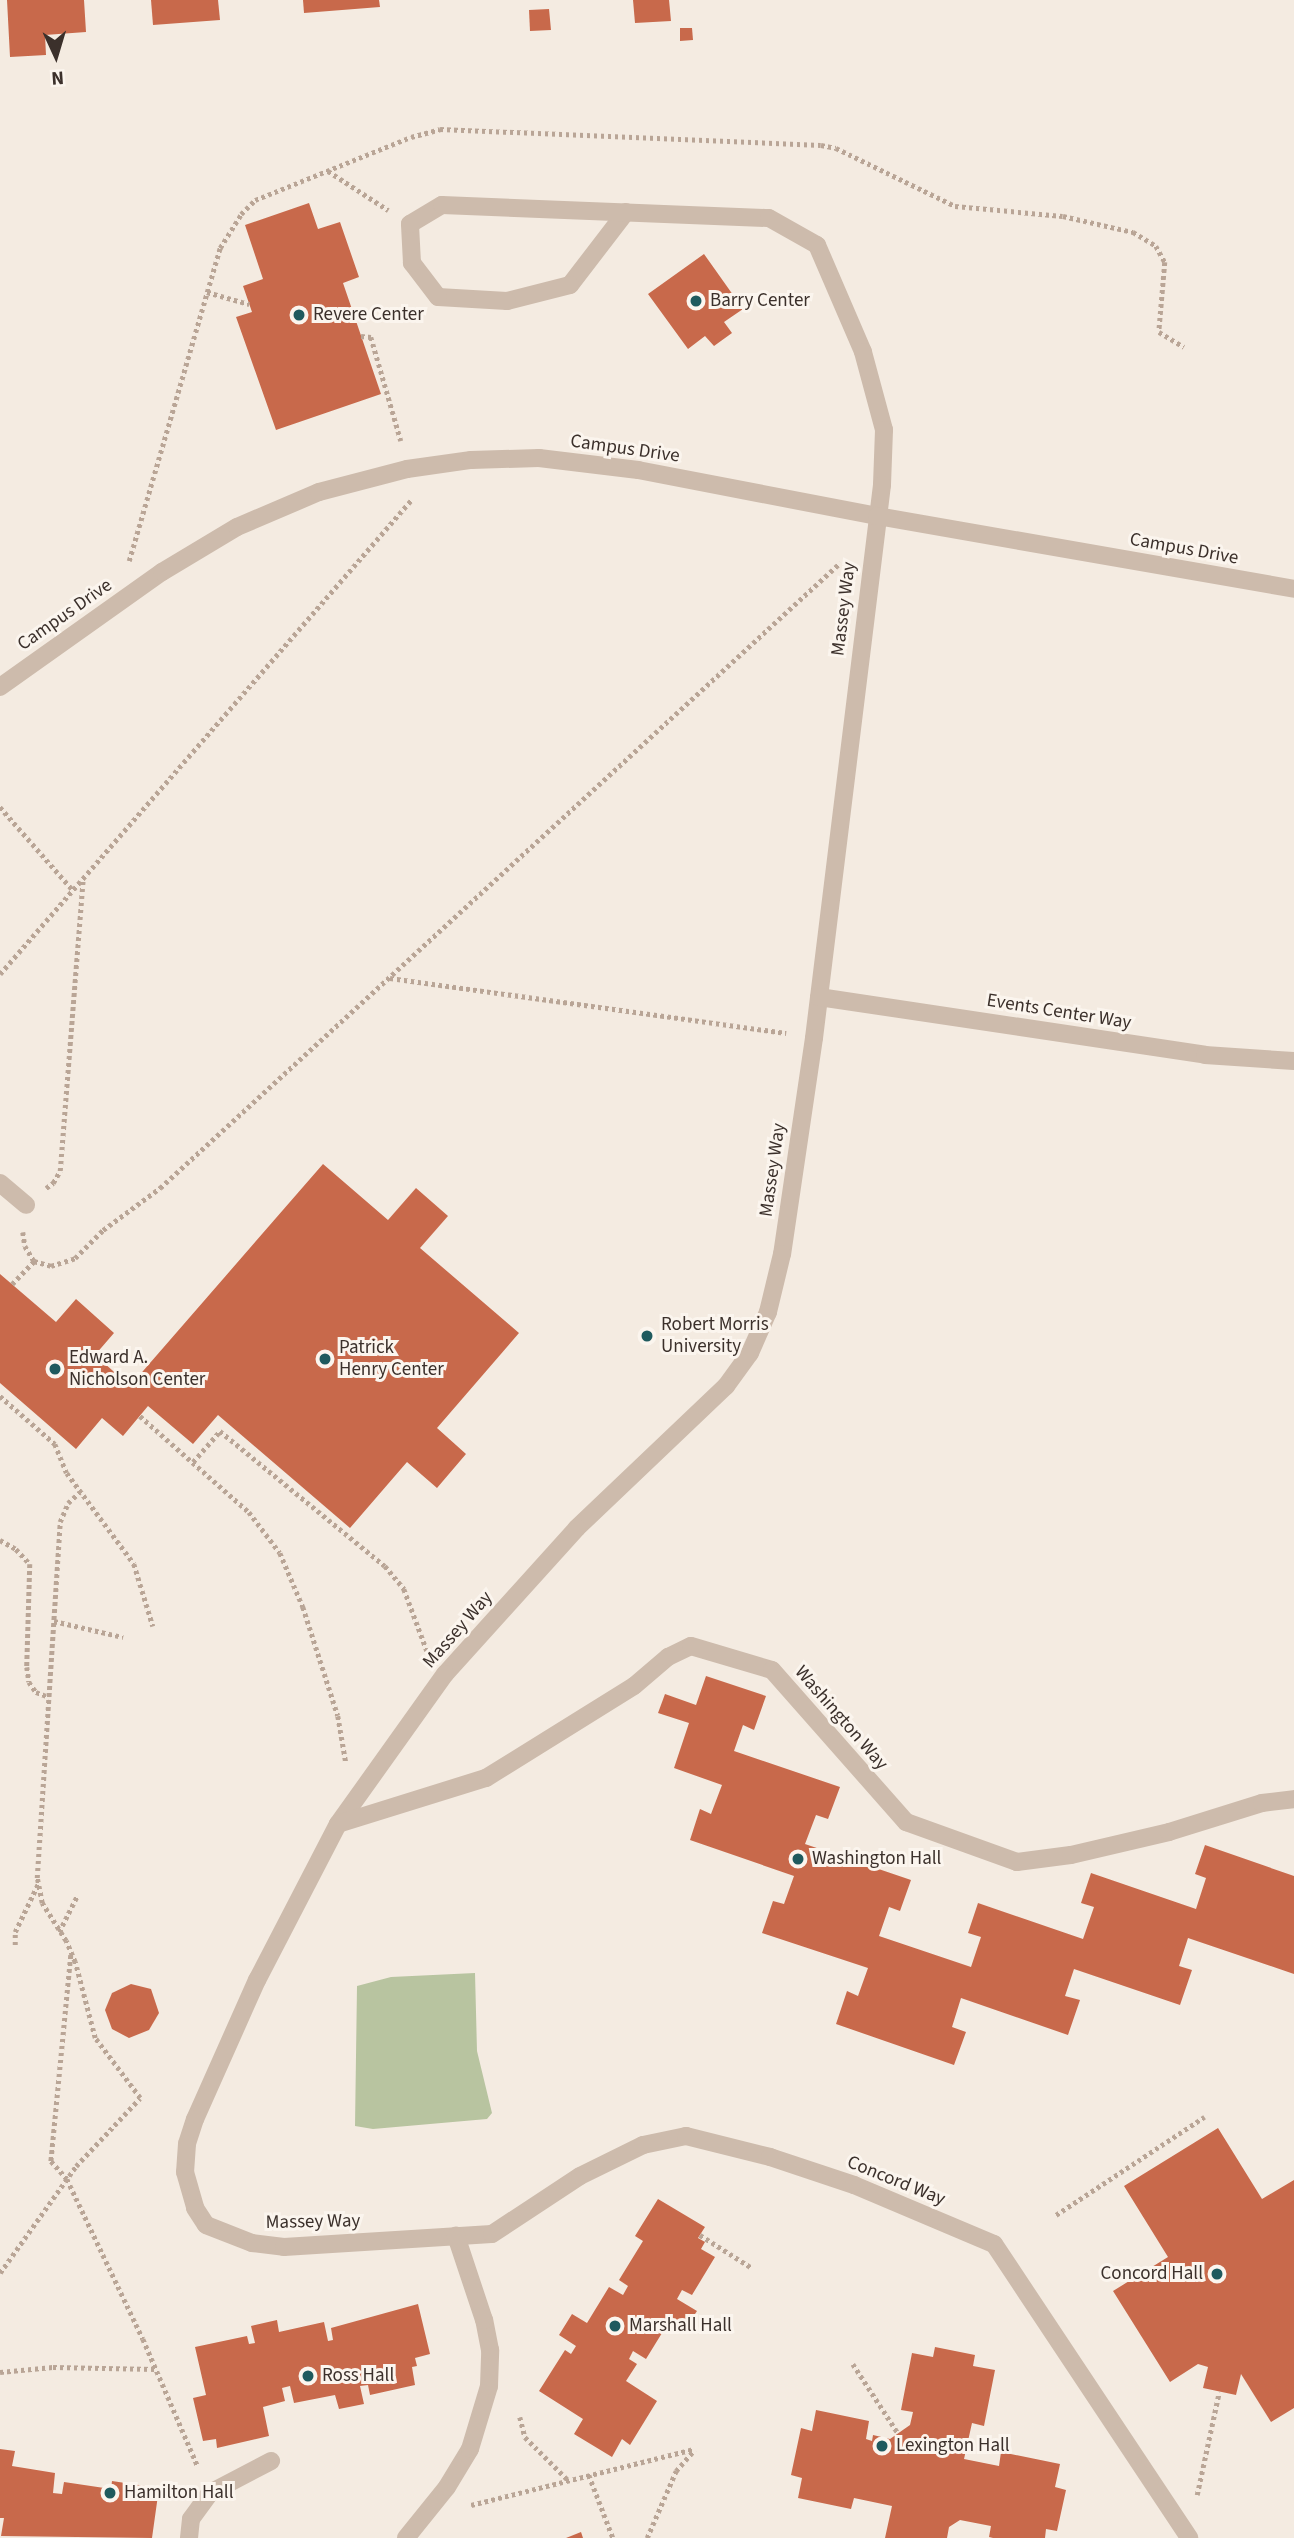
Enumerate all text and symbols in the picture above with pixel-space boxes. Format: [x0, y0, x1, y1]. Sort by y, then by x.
north arrow [21, 21, 91, 91]
text: N [50, 64, 65, 91]
place label: Barry Center [710, 290, 810, 312]
marker: Barry Center [688, 293, 704, 309]
place label: Revere Center [313, 304, 424, 326]
marker: Revere Center [291, 307, 307, 323]
street label: Campus Drive [569, 430, 681, 468]
street label: Campus Drive [1128, 528, 1240, 570]
street label: Massey Way [827, 561, 861, 657]
street label: Campus Drive [13, 574, 117, 656]
street label: Events Center Way [985, 989, 1133, 1035]
street label: Massey Way [755, 1122, 791, 1218]
place label: Robert Morris University [661, 1314, 769, 1358]
marker: Robert Morris University [639, 1328, 655, 1344]
place label: Patrick Henry Center [339, 1337, 444, 1381]
place label: Edward A. Nicholson Center [69, 1347, 205, 1391]
marker: Patrick Henry Center [317, 1351, 333, 1367]
marker: Edward A. Nicholson Center [47, 1361, 63, 1377]
street label: Massey Way [418, 1587, 498, 1673]
street label: Washington Way [789, 1661, 893, 1775]
place label: Washington Hall [812, 1848, 941, 1870]
marker: Washington Hall [790, 1851, 806, 1867]
street label: Concord Way [844, 2151, 948, 2211]
street label: Massey Way [266, 2210, 360, 2234]
place label: Concord Hall [1100, 2263, 1203, 2285]
marker: Concord Hall [1209, 2266, 1225, 2282]
place label: Marshall Hall [629, 2315, 732, 2337]
marker: Marshall Hall [607, 2318, 623, 2334]
place label: Ross Hall [322, 2365, 394, 2387]
marker: Ross Hall [300, 2368, 316, 2384]
place label: Lexington Hall [896, 2435, 1010, 2457]
marker: Lexington Hall [874, 2438, 890, 2454]
place label: Hamilton Hall [124, 2482, 234, 2504]
marker: Hamilton Hall [102, 2485, 118, 2501]

